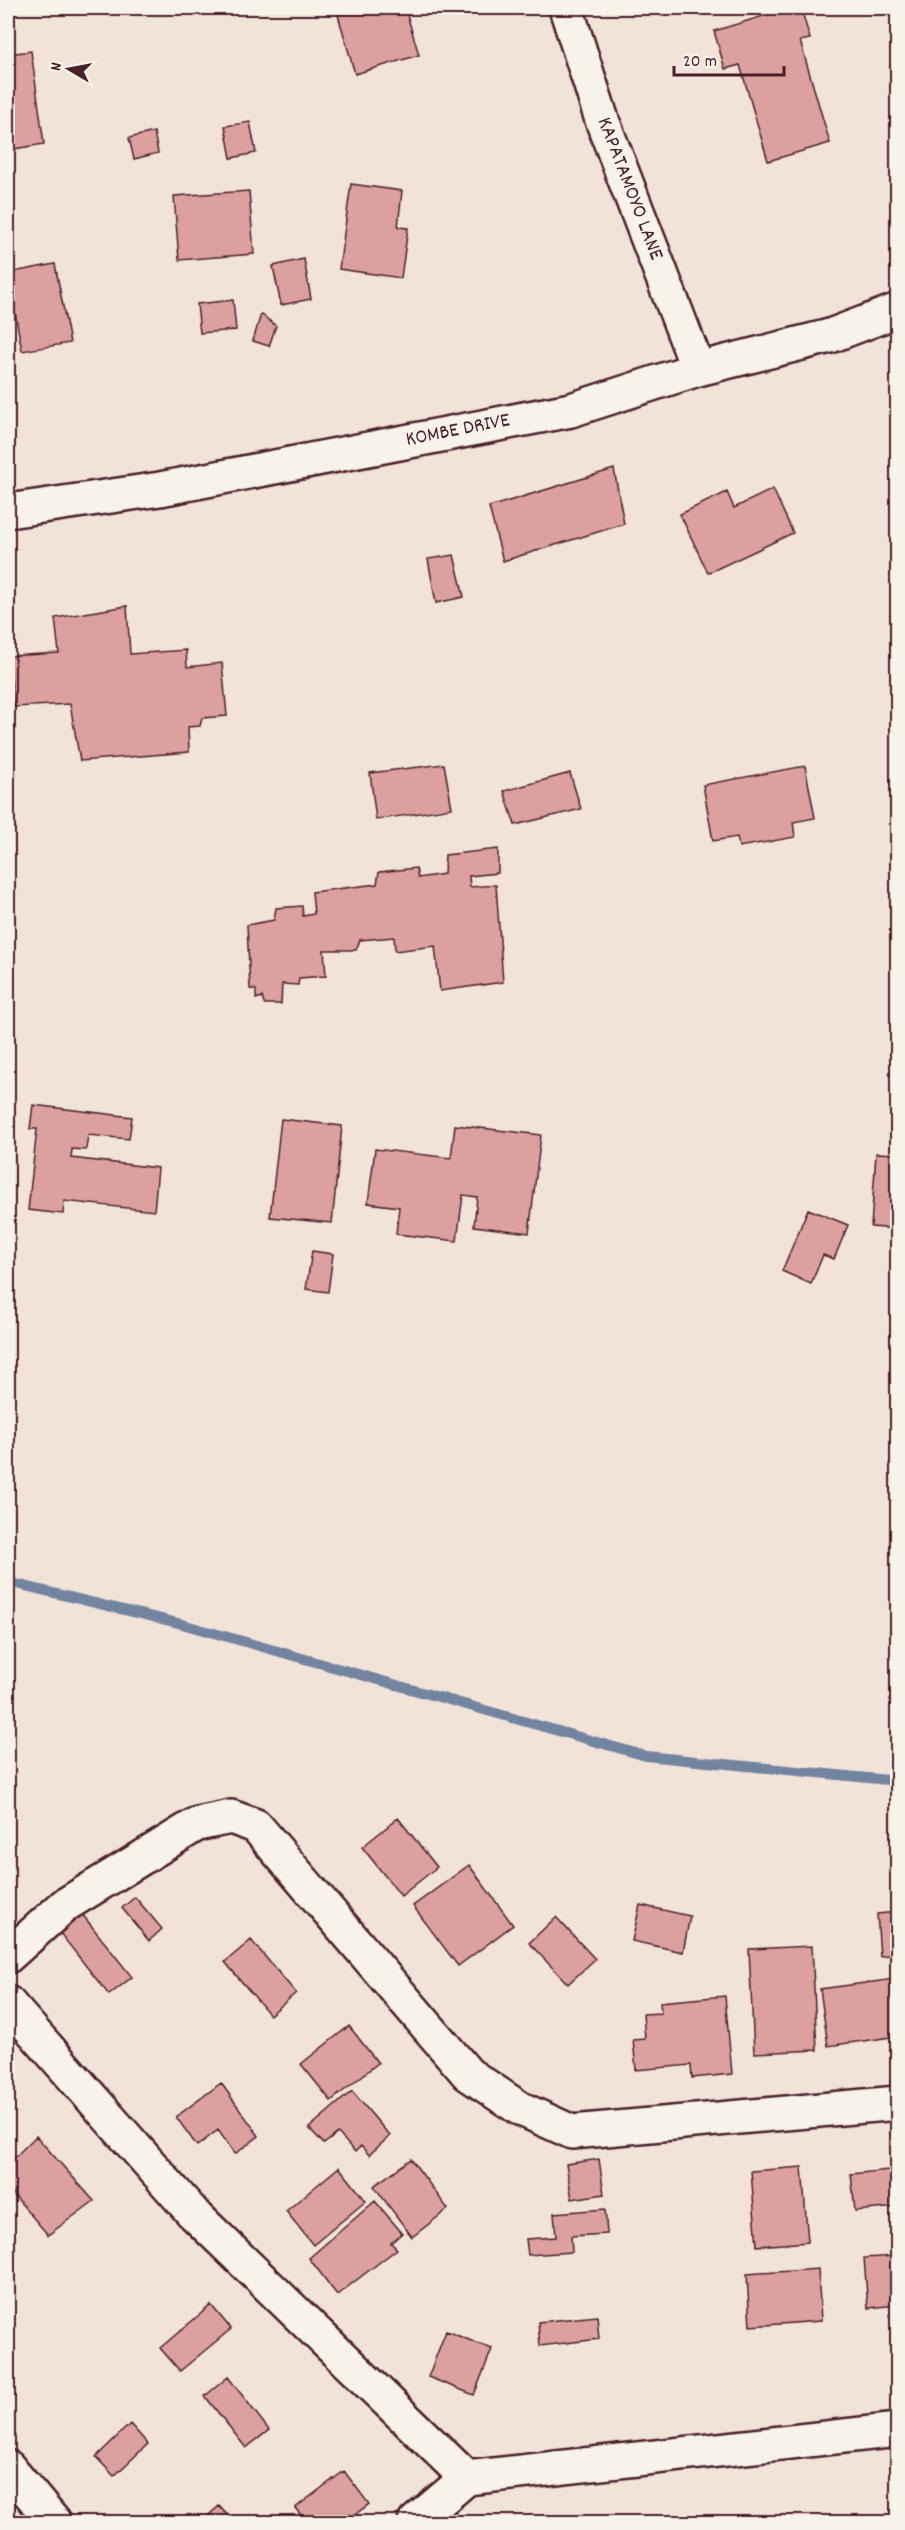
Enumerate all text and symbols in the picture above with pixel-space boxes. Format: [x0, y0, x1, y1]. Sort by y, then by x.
north arrow [39, 39, 99, 99]
scale bar [674, 39, 784, 77]
text: 20 m [683, 50, 717, 75]
text: N [45, 61, 69, 73]
street label: KAPATAMOYO LANE [588, 113, 670, 265]
street label: KOMBE DRIVE [403, 406, 513, 456]

